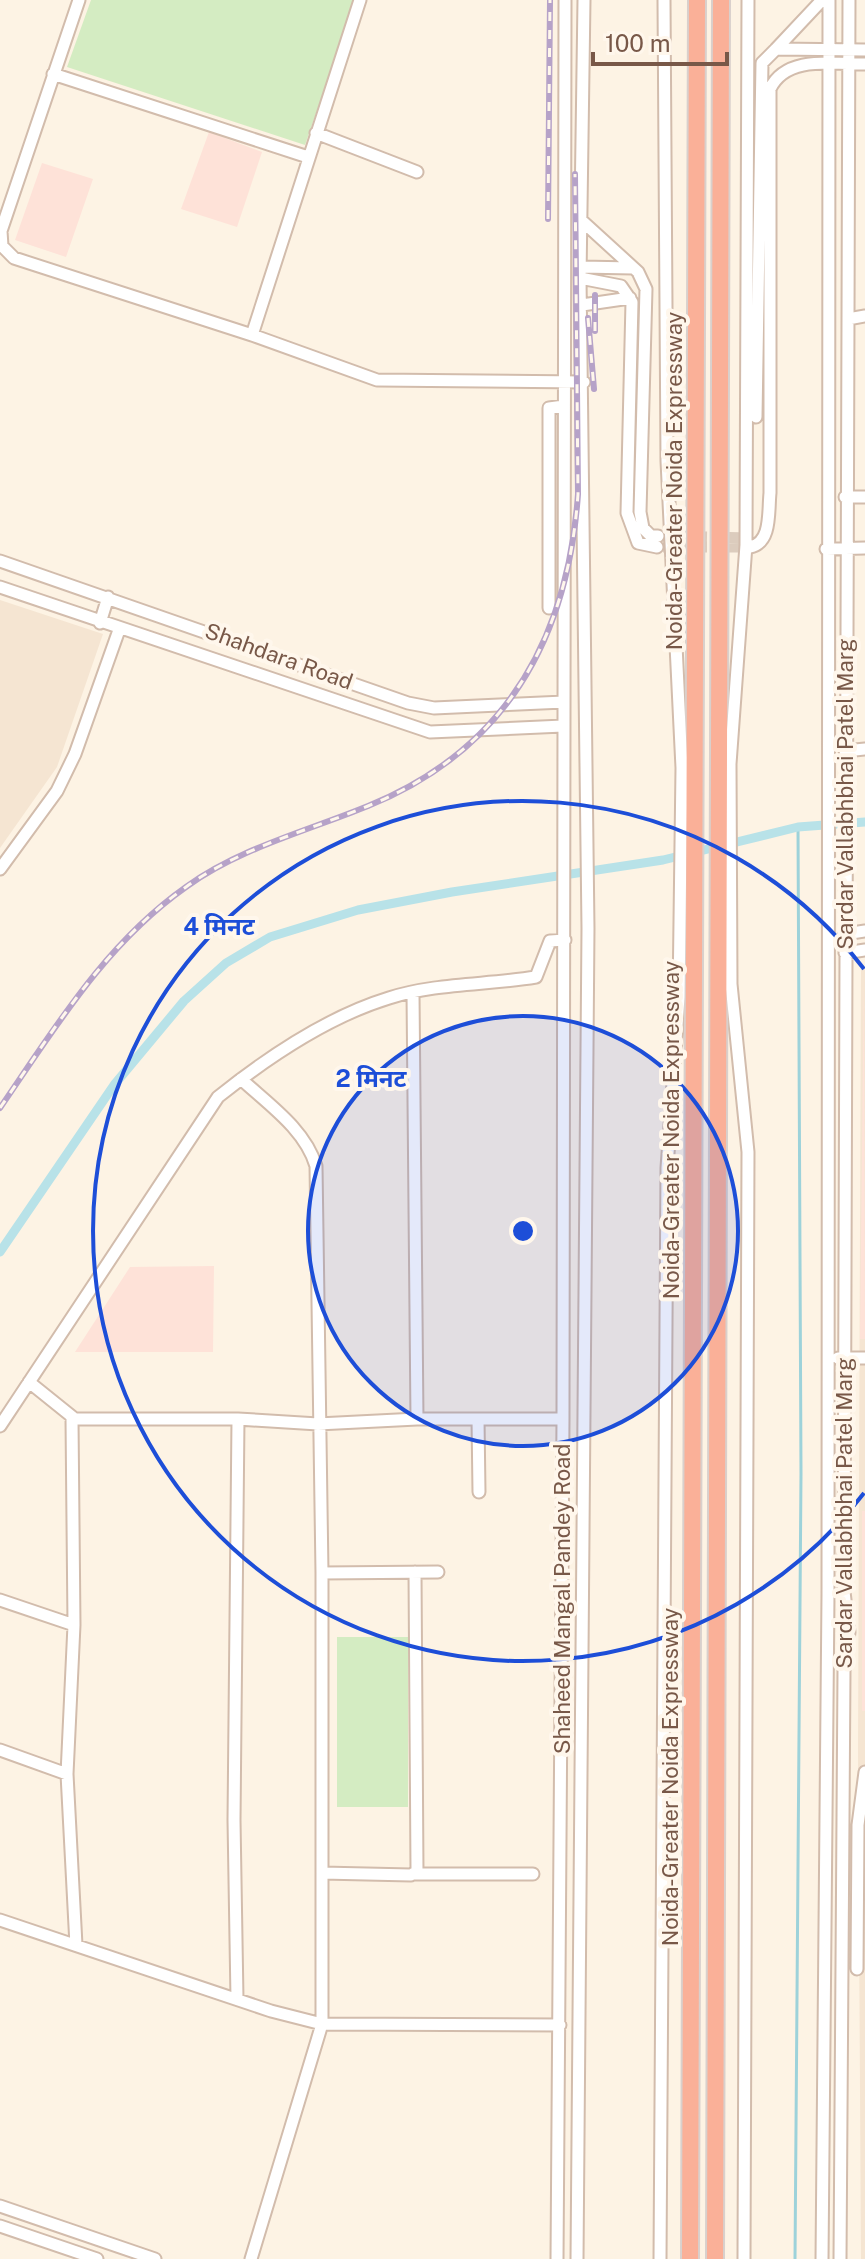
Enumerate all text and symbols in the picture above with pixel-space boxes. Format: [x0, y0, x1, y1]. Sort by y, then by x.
scale bar [593, 16, 727, 66]
text: 100 m [605, 29, 671, 57]
street label: Noida-Greater Noida Expressway [661, 312, 687, 650]
street label: Shahdara Road [202, 617, 356, 695]
street label: Sardar Vallabhbhai Patel Marg [832, 638, 858, 950]
text: 4 मिनट [183, 912, 256, 940]
street label: Noida-Greater Noida Expressway [658, 961, 684, 1299]
text: 2 मिनट [335, 1064, 408, 1092]
centre of rings [509, 1217, 537, 1245]
street label: Sardar Vallabhbhai Patel Marg [831, 1357, 857, 1669]
street label: Shaheed Mangal Pandey Road [549, 1444, 575, 1754]
street label: Noida-Greater Noida Expressway [657, 1608, 683, 1946]

